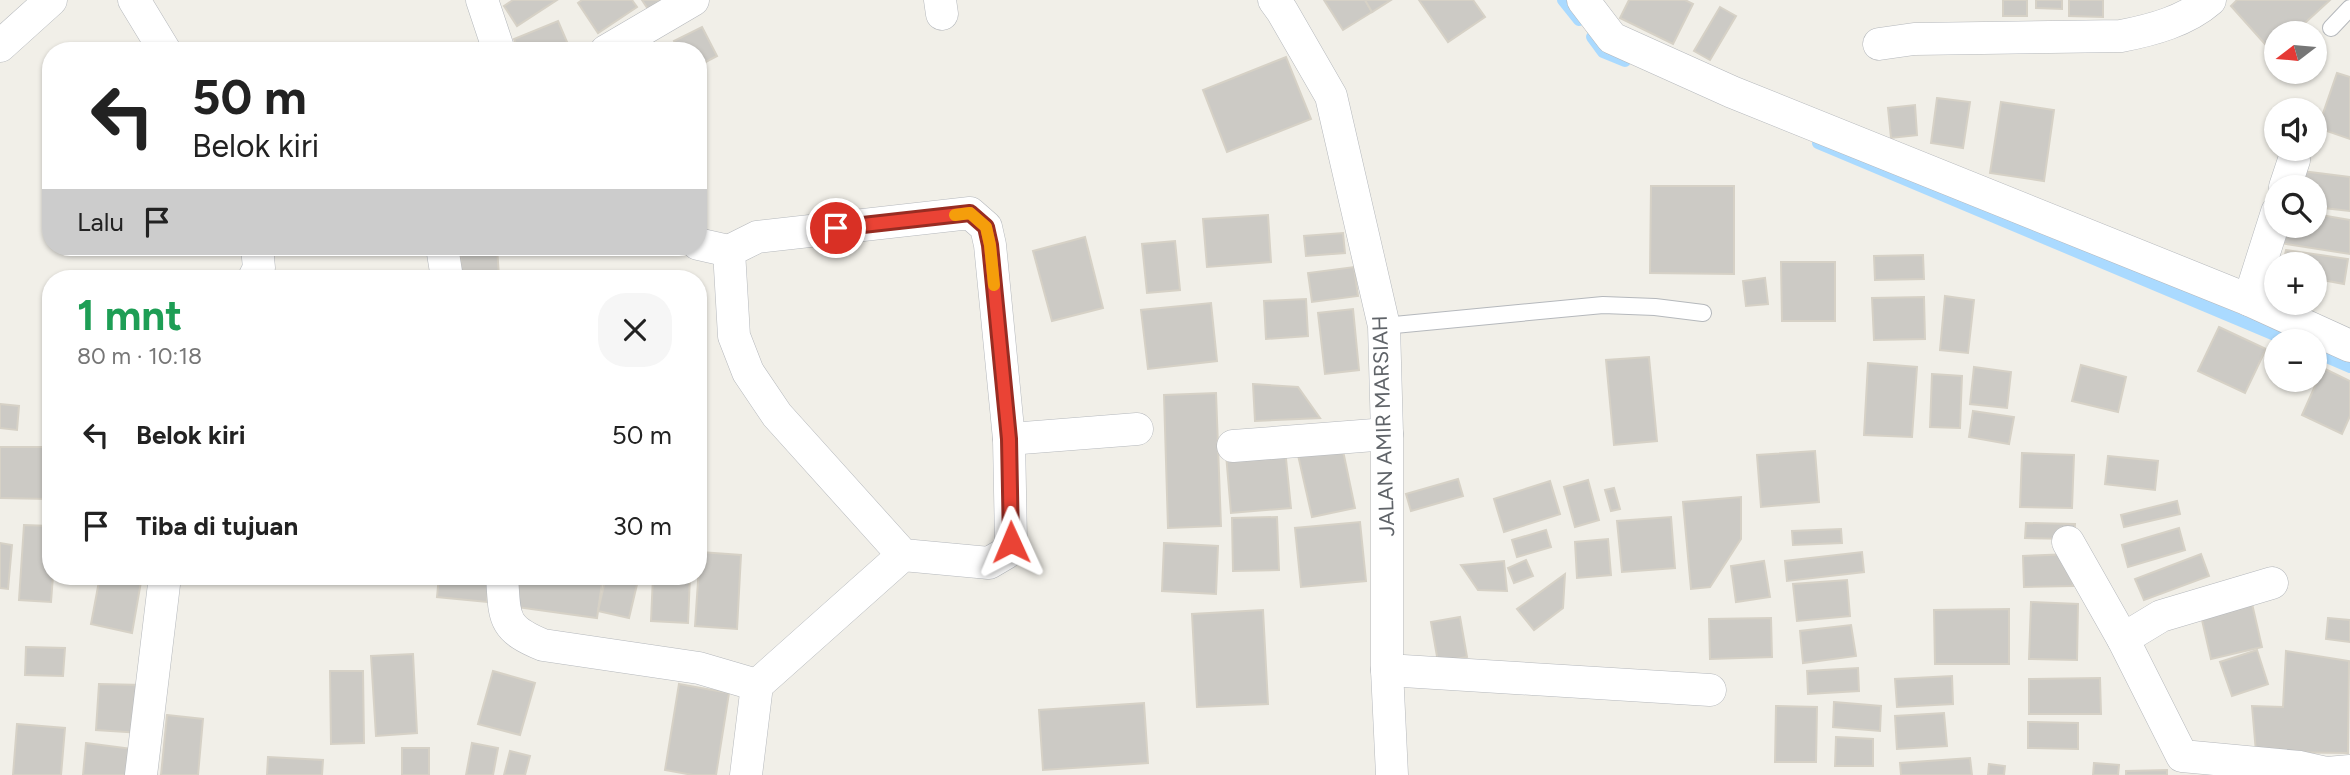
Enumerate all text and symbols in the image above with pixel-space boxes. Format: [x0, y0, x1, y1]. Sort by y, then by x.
north arrow [2264, 21, 2328, 84]
map controls [2264, 21, 2327, 392]
text: 50 m [192, 67, 307, 126]
icon: left [77, 70, 168, 161]
button: sound [2264, 98, 2327, 161]
text: Belok kiri [192, 127, 319, 165]
button: search [2264, 175, 2327, 238]
pin [806, 198, 866, 258]
icon: arrive [138, 203, 176, 241]
text: Lalu [77, 206, 124, 238]
icon: arrive [817, 209, 855, 247]
button: + [2264, 252, 2327, 315]
text: 1 mnt [77, 290, 182, 341]
button: close [598, 293, 672, 367]
street label: JALAN AMIR MARSIAH [1367, 315, 1399, 537]
button: − [2264, 329, 2327, 392]
text: 80 m · 10:18 [77, 342, 202, 370]
icon: left [77, 416, 115, 454]
text: Belok kiri [136, 419, 245, 451]
text: 50 m [612, 419, 672, 451]
position arrow [974, 505, 1048, 579]
icon: arrive [77, 507, 115, 545]
text: Tiba di tujuan [136, 510, 298, 542]
text: 30 m [613, 510, 672, 542]

